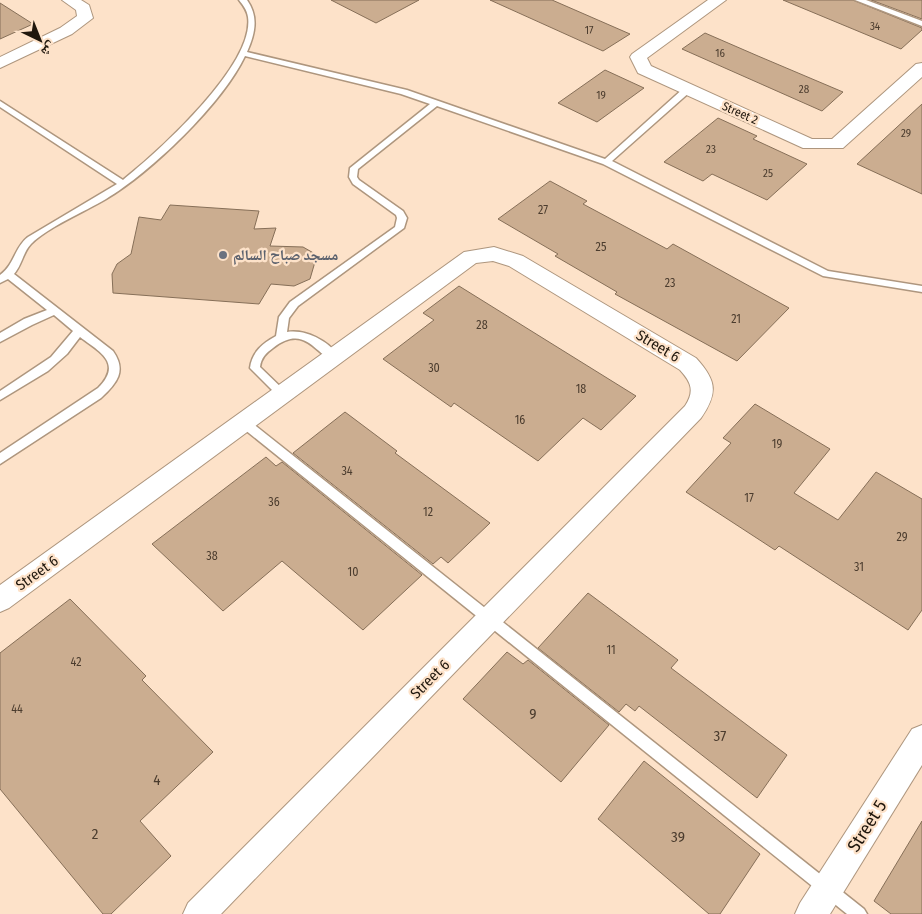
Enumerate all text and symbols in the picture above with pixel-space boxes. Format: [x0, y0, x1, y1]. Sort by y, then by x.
north arrow [15, 15, 65, 65]
house number: 34 [870, 20, 881, 33]
house number: 17 [585, 24, 594, 37]
text: ش [37, 38, 60, 61]
house number: 16 [715, 47, 725, 60]
house number: 28 [799, 83, 810, 96]
house number: 19 [596, 89, 606, 102]
street label: Street 2 [720, 99, 760, 127]
house number: 29 [901, 127, 911, 140]
house number: 23 [706, 143, 716, 156]
house number: 25 [763, 167, 773, 180]
house number: 27 [538, 203, 548, 217]
house number: 25 [596, 240, 607, 254]
place label: مسجد صباح السالم [233, 246, 338, 265]
marker: مسجد صباح السالم [217, 249, 229, 261]
house number: 23 [665, 276, 675, 290]
house number: 21 [731, 312, 741, 326]
house number: 28 [476, 318, 488, 332]
street label: Street 6 [633, 326, 683, 366]
house number: 30 [428, 361, 440, 375]
house number: 18 [576, 382, 586, 396]
house number: 16 [515, 413, 525, 427]
house number: 19 [772, 437, 782, 451]
house number: 34 [341, 464, 353, 478]
house number: 17 [744, 491, 754, 505]
house number: 36 [268, 495, 280, 509]
house number: 12 [423, 505, 433, 519]
house number: 29 [896, 530, 908, 544]
house number: 38 [206, 549, 218, 563]
street label: Street 6 [12, 552, 62, 594]
house number: 31 [854, 560, 864, 574]
house number: 10 [348, 565, 358, 579]
house number: 11 [606, 643, 616, 657]
house number: 42 [71, 655, 81, 669]
street label: Street 6 [407, 656, 453, 702]
house number: 44 [11, 702, 23, 716]
house number: 9 [529, 705, 537, 723]
house number: 37 [714, 727, 726, 745]
house number: 4 [153, 771, 161, 789]
street label: Street 5 [843, 796, 891, 856]
house number: 2 [92, 825, 99, 843]
house number: 39 [671, 828, 685, 846]

